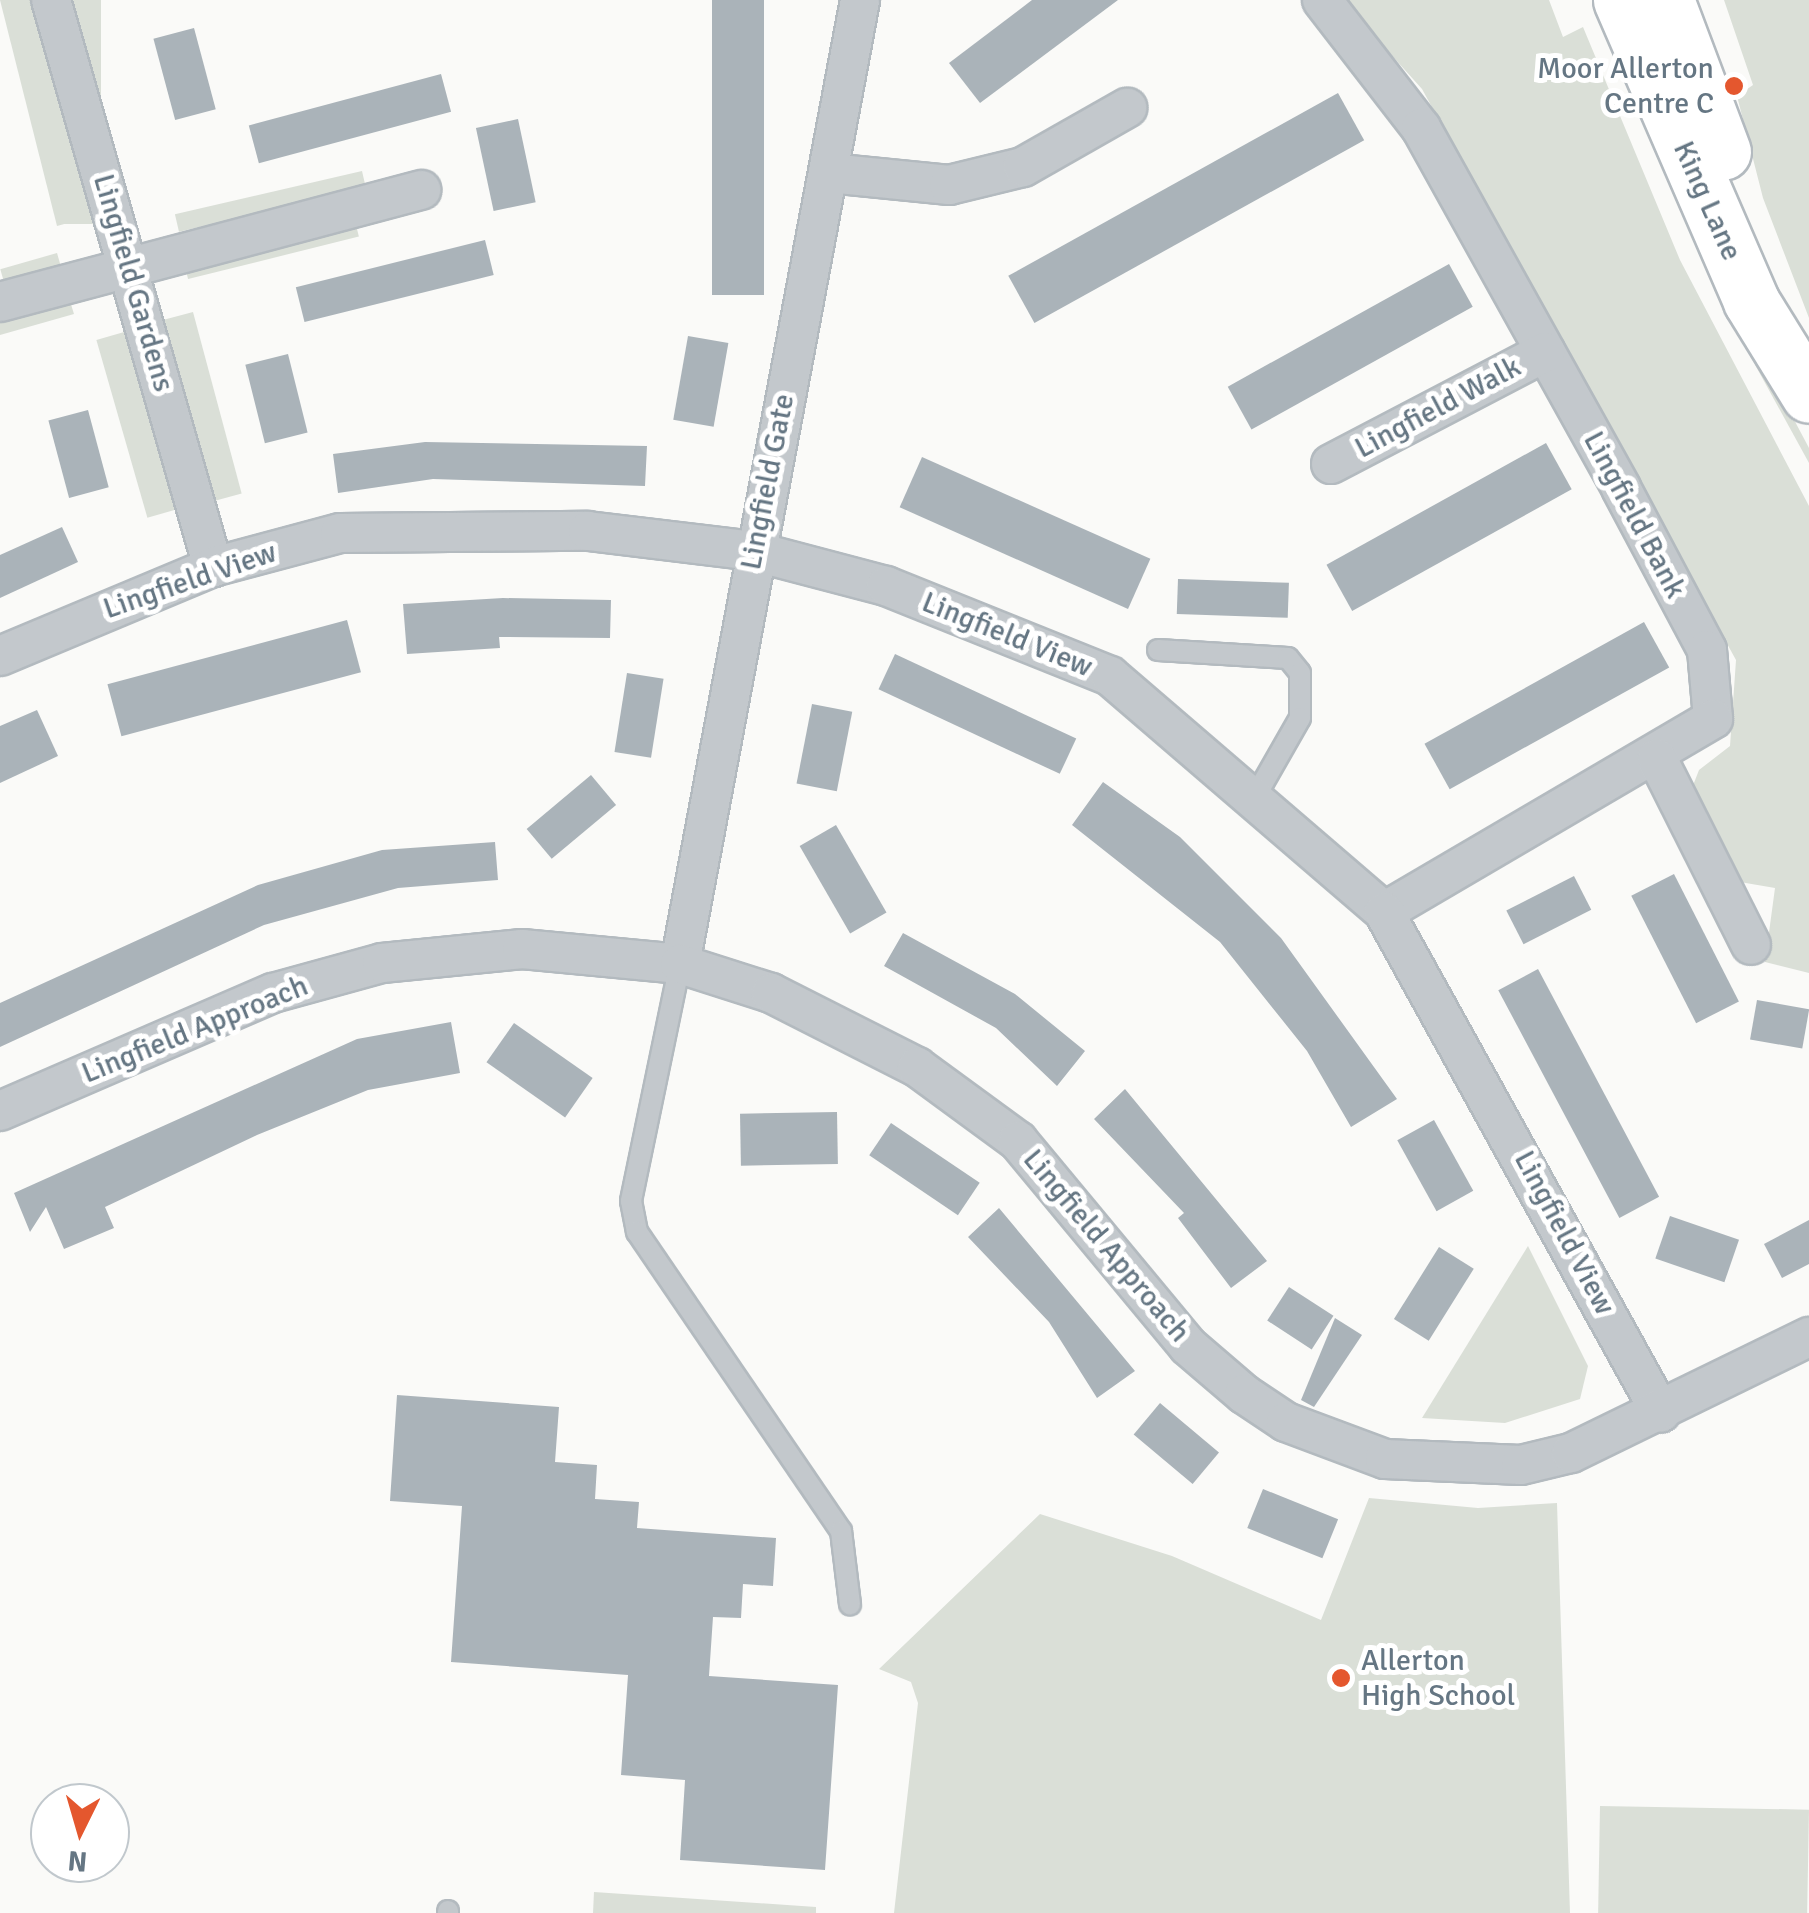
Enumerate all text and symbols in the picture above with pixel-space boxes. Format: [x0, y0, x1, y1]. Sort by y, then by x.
place label: Moor Allerton Centre C [1537, 51, 1714, 122]
marker: Moor Allerton Centre C [1723, 75, 1745, 97]
street label: King Lane [1665, 136, 1749, 266]
street label: Lingfield Gardens [85, 170, 181, 396]
street label: Lingfield Walk [1349, 349, 1527, 467]
street label: Lingfield Gate [733, 391, 803, 573]
street label: Lingfield Bank [1575, 425, 1693, 605]
street label: Lingfield View [99, 535, 281, 627]
street label: Lingfield View [916, 584, 1098, 686]
street label: Lingfield Approach [77, 968, 313, 1092]
street label: Lingfield Approach [1015, 1142, 1197, 1350]
street label: Lingfield View [1506, 1145, 1622, 1321]
place label: Allerton High School [1361, 1643, 1515, 1714]
marker: Allerton High School [1330, 1667, 1352, 1689]
north arrow [30, 1783, 130, 1883]
text: N [66, 1843, 89, 1879]

